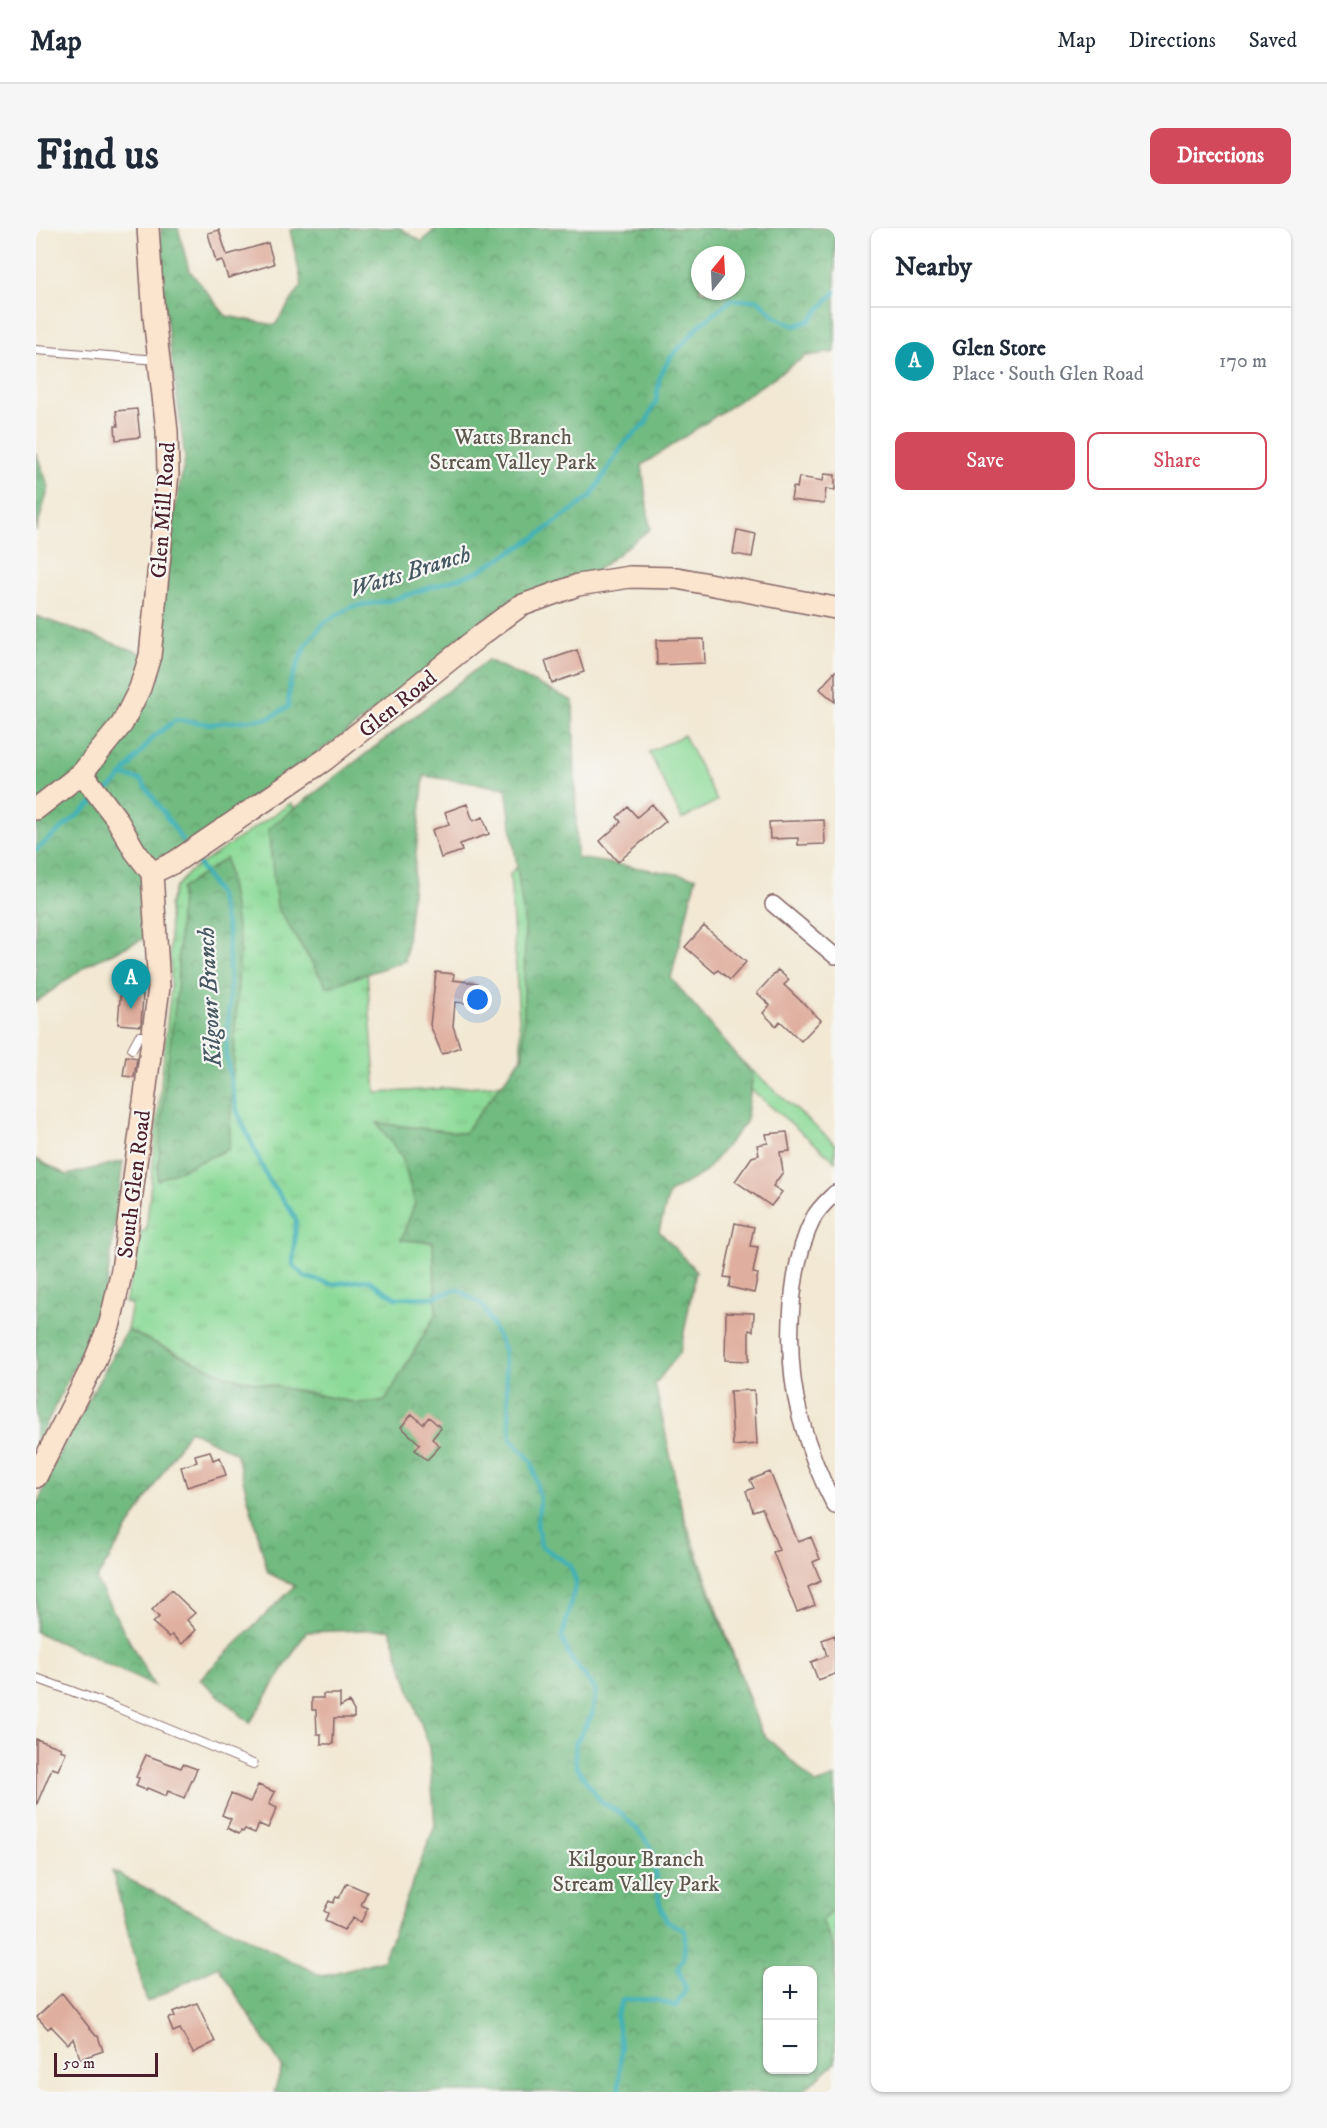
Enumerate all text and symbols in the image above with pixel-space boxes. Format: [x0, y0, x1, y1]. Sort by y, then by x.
text: Map [30, 24, 82, 59]
text: Map [1057, 28, 1096, 54]
text: Directions [1129, 28, 1216, 54]
text: Saved [1249, 28, 1297, 54]
button: Directions [1150, 128, 1291, 184]
text: Find us [36, 130, 159, 182]
north arrow [691, 246, 745, 300]
text: Nearby [895, 251, 972, 284]
text: Glen Store [952, 335, 1046, 362]
text: A [908, 349, 921, 374]
text: 170 m [1219, 349, 1267, 374]
text: Place · South Glen Road [952, 362, 1144, 387]
park label: Watts Branch Stream Valley Park [430, 424, 597, 476]
button: Save [895, 432, 1075, 490]
button: Share [1087, 432, 1267, 490]
street label: Glen Mill Road [145, 441, 182, 579]
water label: Watts Branch [346, 539, 475, 605]
street label: Glen Road [353, 664, 443, 744]
water label: Kilgour Branch [191, 926, 229, 1069]
pin: A [112, 960, 151, 1009]
your location [463, 985, 492, 1014]
street label: South Glen Road [112, 1109, 157, 1260]
park label: Kilgour Branch Stream Valley Park [553, 1846, 720, 1898]
map controls [763, 1966, 817, 2074]
button: + [763, 1966, 817, 2020]
button: − [763, 2020, 817, 2074]
scale bar [54, 2050, 158, 2078]
text: 50 m [63, 2053, 95, 2073]

